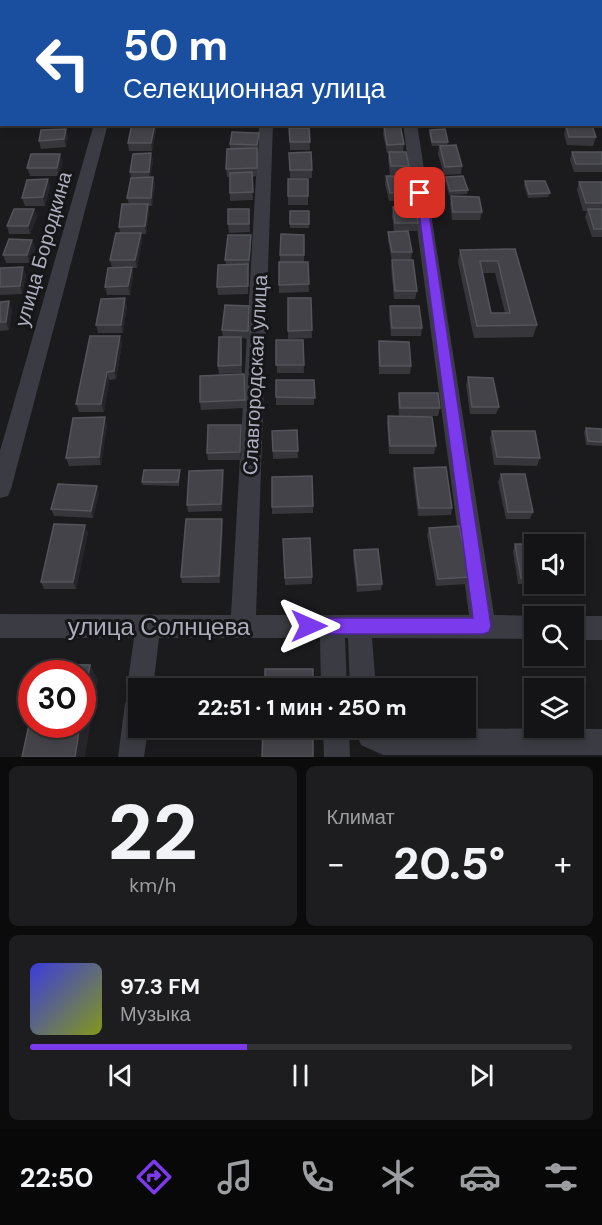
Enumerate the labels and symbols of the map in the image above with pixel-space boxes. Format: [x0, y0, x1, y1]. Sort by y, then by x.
pin [394, 167, 445, 218]
street label: улица Бородкина [8, 168, 78, 330]
street label: Славгородская улица [237, 273, 273, 476]
position arrow [277, 594, 341, 658]
street label: улица Солнцева [68, 611, 251, 642]
speed limit sign: 30 [18, 660, 96, 738]

